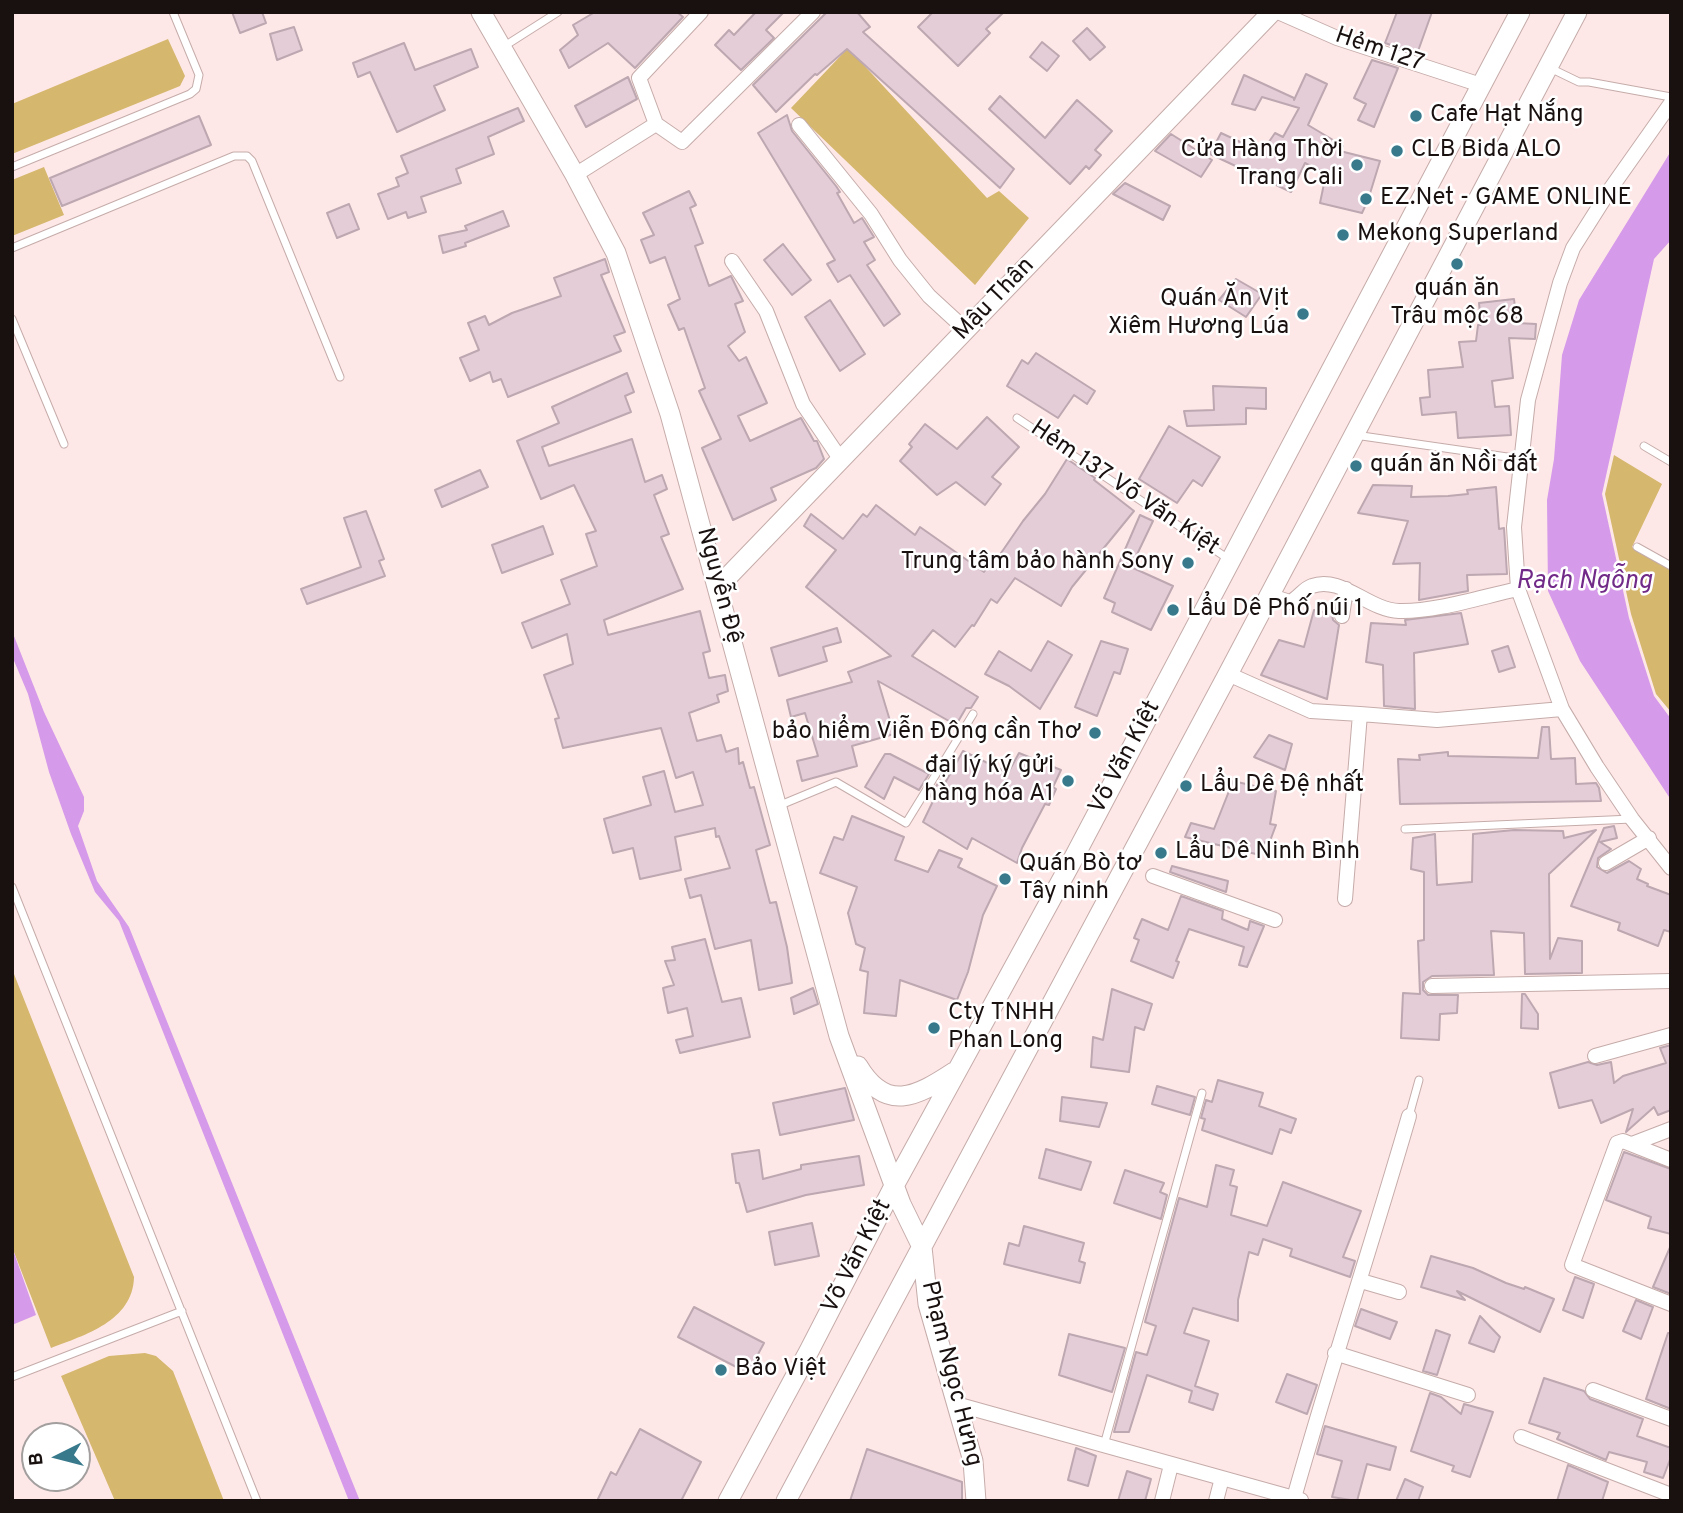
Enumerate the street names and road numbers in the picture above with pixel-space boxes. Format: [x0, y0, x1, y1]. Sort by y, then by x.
street label: Hẻm 127 [1331, 22, 1427, 80]
street label: Mậu Thân [949, 253, 1041, 347]
street label: Hẻm 137 Võ Văn Kiệt [1024, 415, 1224, 563]
street label: Nguyễn Đệ [689, 525, 747, 647]
street label: Võ Văn Kiệt [1084, 696, 1168, 820]
street label: Võ Văn Kiệt [817, 1195, 899, 1319]
street label: Phạm Ngọc Hưng [913, 1278, 987, 1470]

